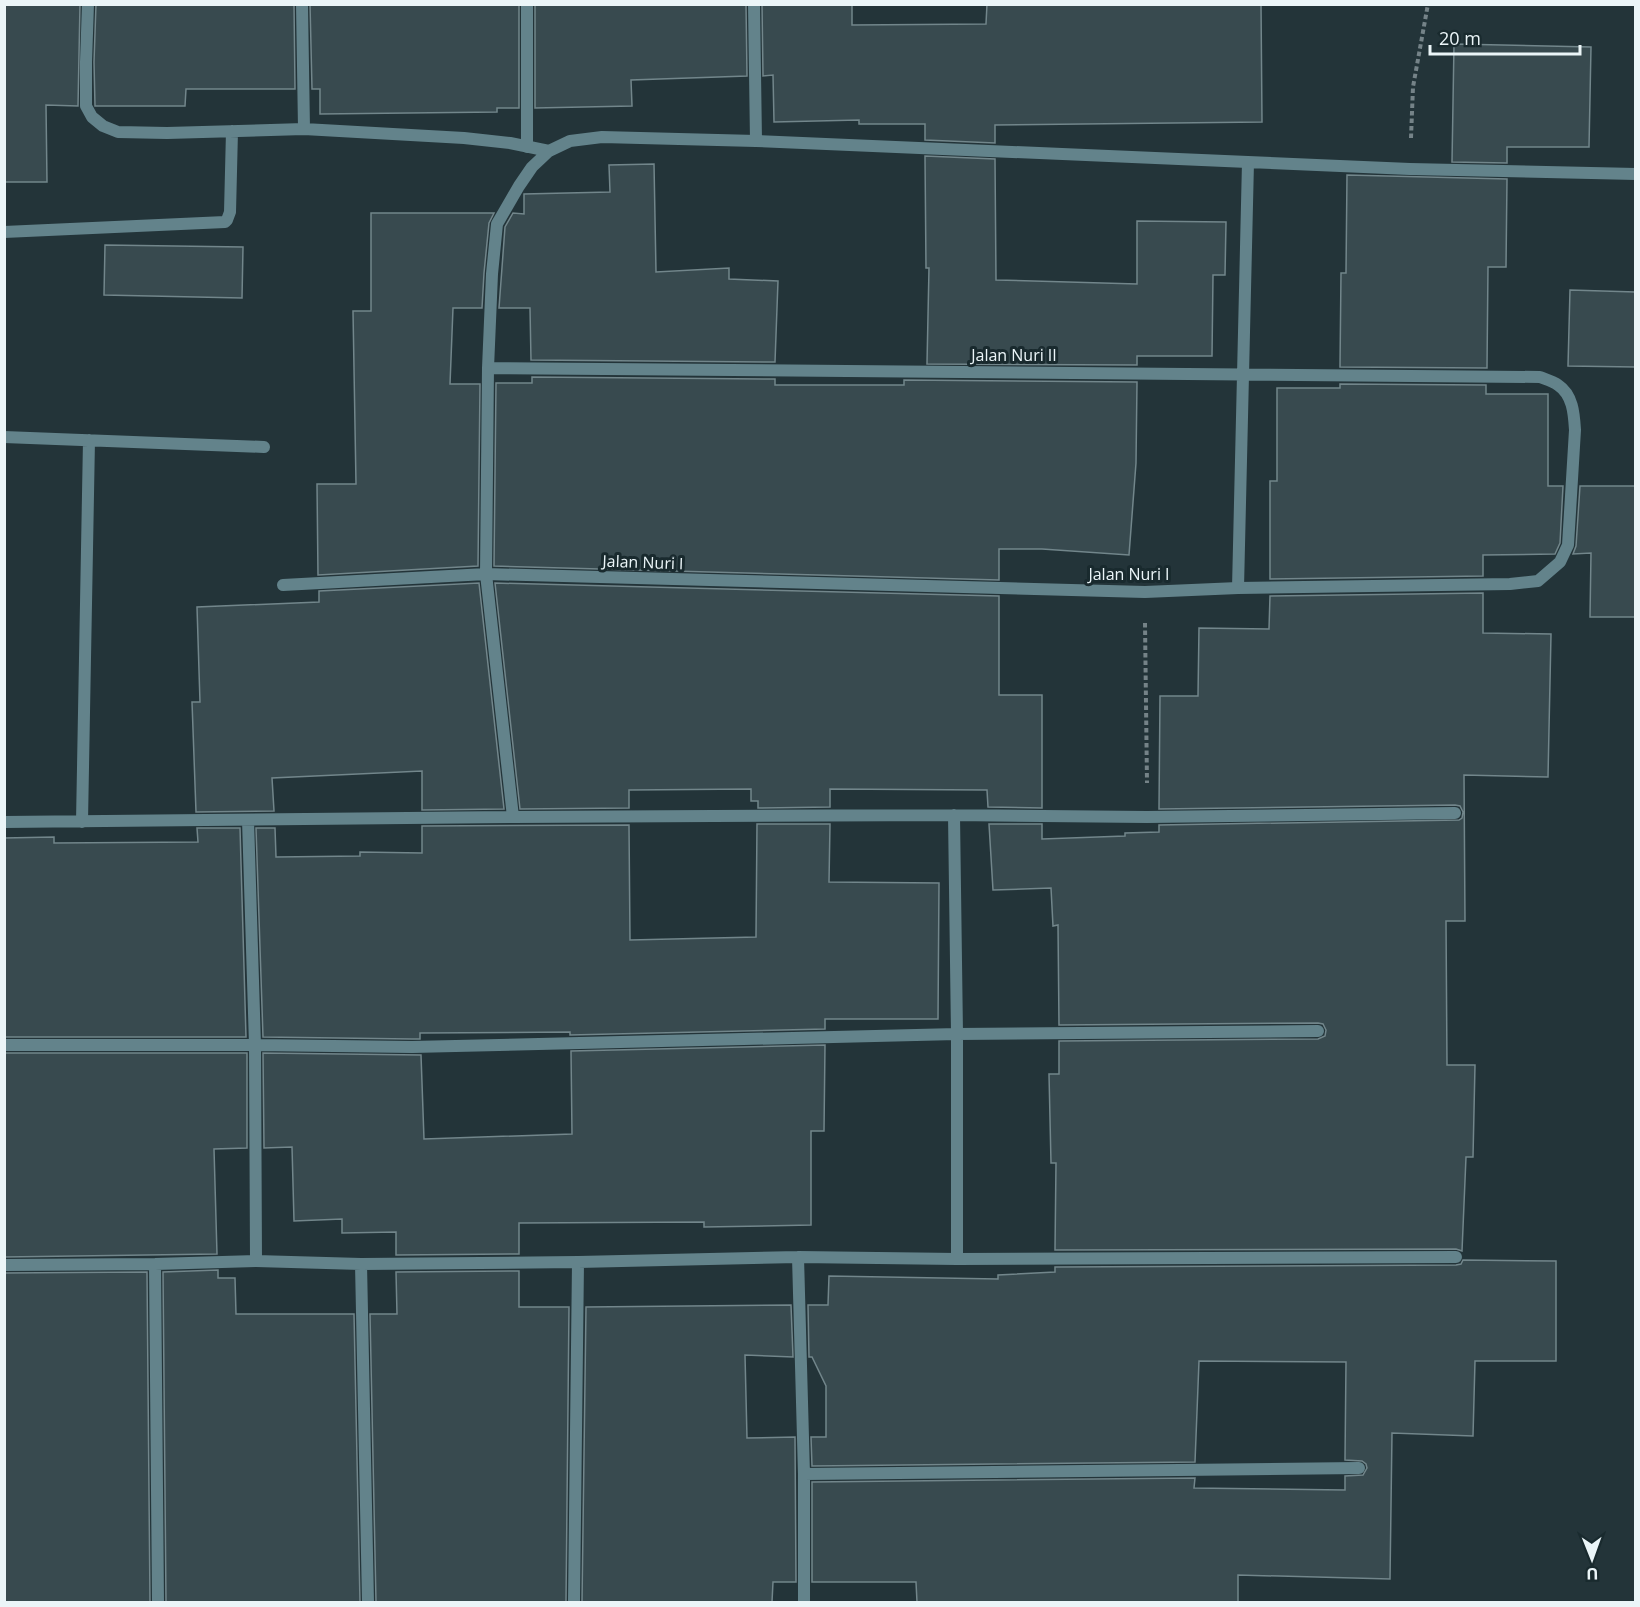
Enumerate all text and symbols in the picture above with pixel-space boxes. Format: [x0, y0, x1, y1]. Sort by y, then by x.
scale bar [1430, 18, 1580, 56]
text: 20 m [1439, 26, 1481, 50]
street label: Jalan Nuri II [969, 344, 1057, 366]
street label: Jalan Nuri I [600, 550, 684, 574]
street label: Jalan Nuri I [1086, 563, 1170, 585]
north arrow [1562, 1529, 1622, 1589]
text: U [1586, 1563, 1598, 1585]

